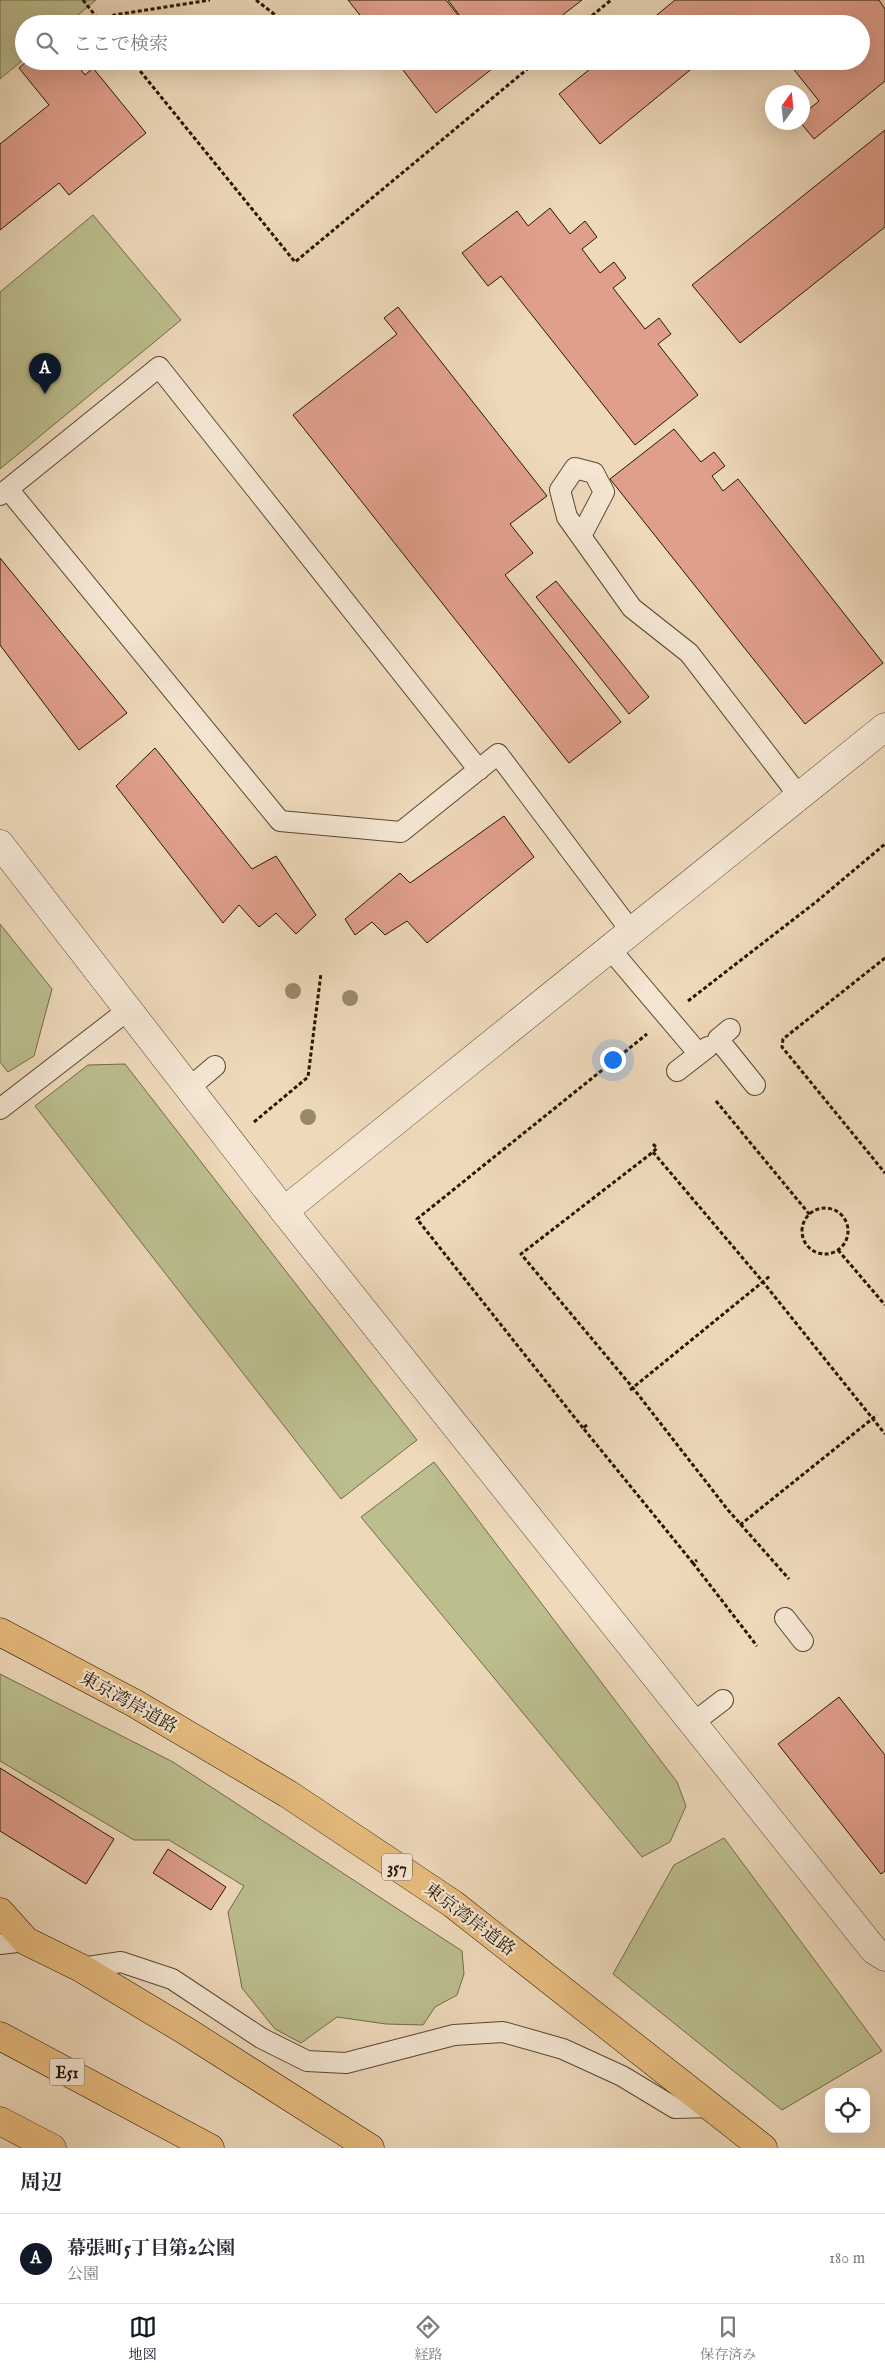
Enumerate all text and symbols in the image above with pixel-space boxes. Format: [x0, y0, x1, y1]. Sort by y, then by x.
search box [15, 15, 870, 70]
icon: search [33, 29, 61, 57]
text: ここで検索 [73, 33, 168, 57]
north arrow [765, 85, 810, 130]
pin: A [29, 353, 61, 394]
your location [600, 1047, 626, 1073]
street label: 東京湾岸道路 [75, 1667, 181, 1740]
road number: 357 [382, 1854, 412, 1880]
street label: 東京湾岸道路 [419, 1879, 519, 1962]
road number: E51 [50, 2058, 84, 2086]
map controls [825, 2088, 870, 2133]
button: locate [825, 2088, 870, 2133]
text: 周辺 [20, 2170, 62, 2197]
text: 幕張町5丁目第2公園 [67, 2237, 235, 2261]
text: A [31, 2249, 41, 2269]
text: 180 m [829, 2249, 865, 2269]
text: 公園 [67, 2265, 99, 2285]
tab: 地図 [129, 2313, 157, 2364]
tab: 経路 [414, 2313, 442, 2364]
tab: 保存済み [700, 2313, 756, 2364]

